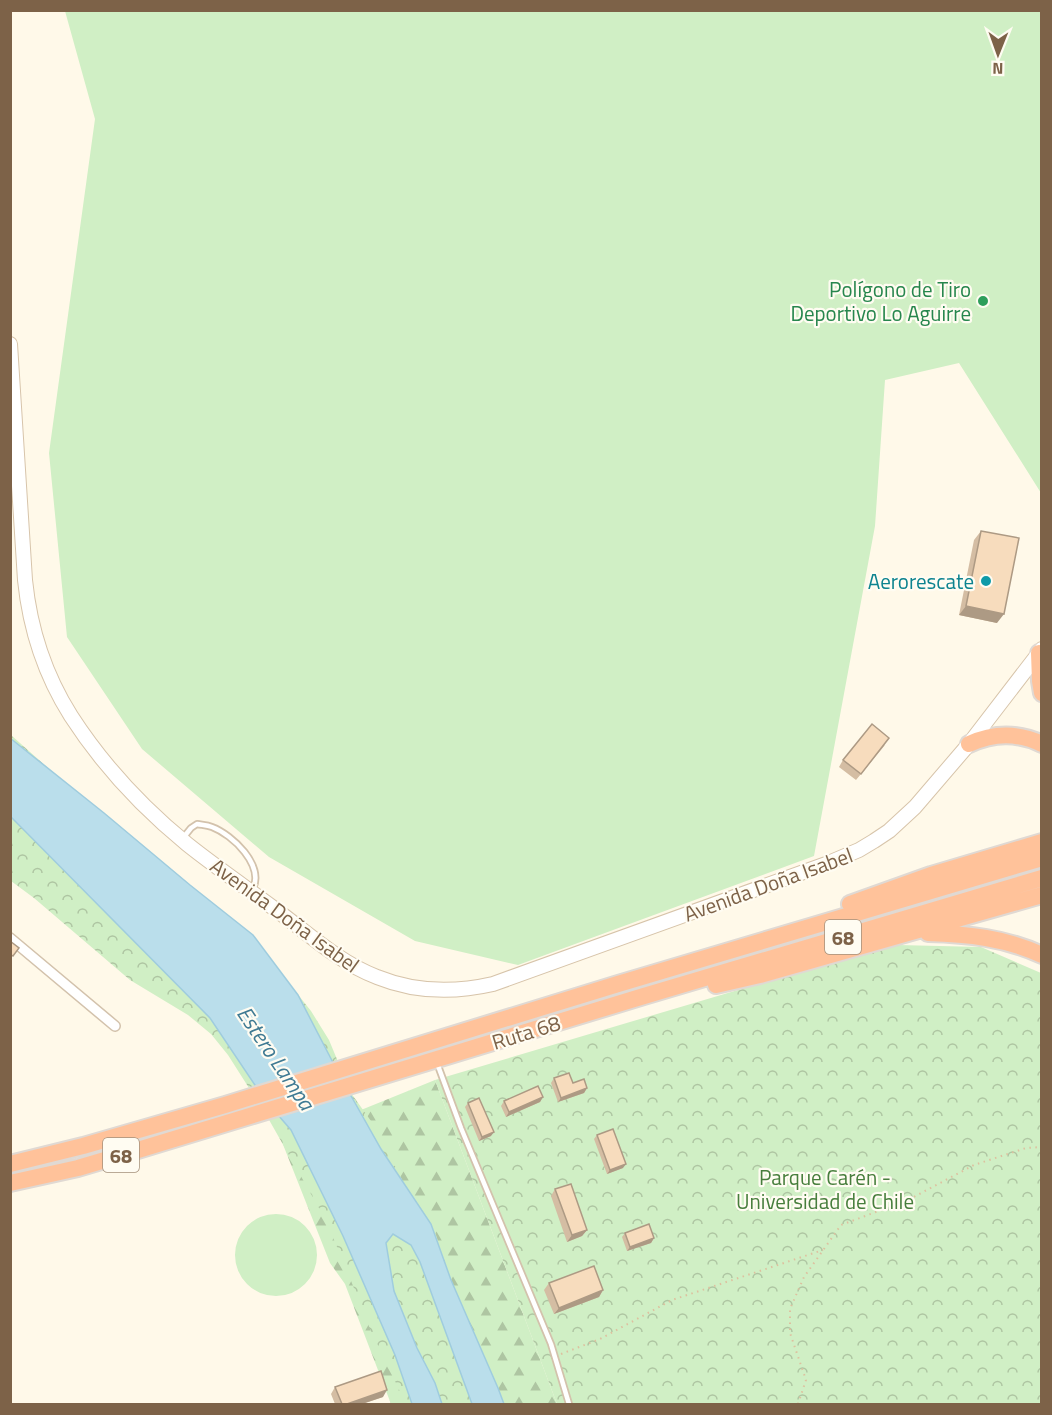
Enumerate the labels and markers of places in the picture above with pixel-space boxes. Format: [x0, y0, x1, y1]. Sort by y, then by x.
place label: Polígono de Tiro Deportivo Lo Aguirre [790, 273, 971, 329]
marker: Polígono de Tiro Deportivo Lo Aguirre [976, 294, 990, 308]
place label: Aerorescate [868, 565, 974, 597]
marker: Aerorescate [979, 574, 993, 588]

